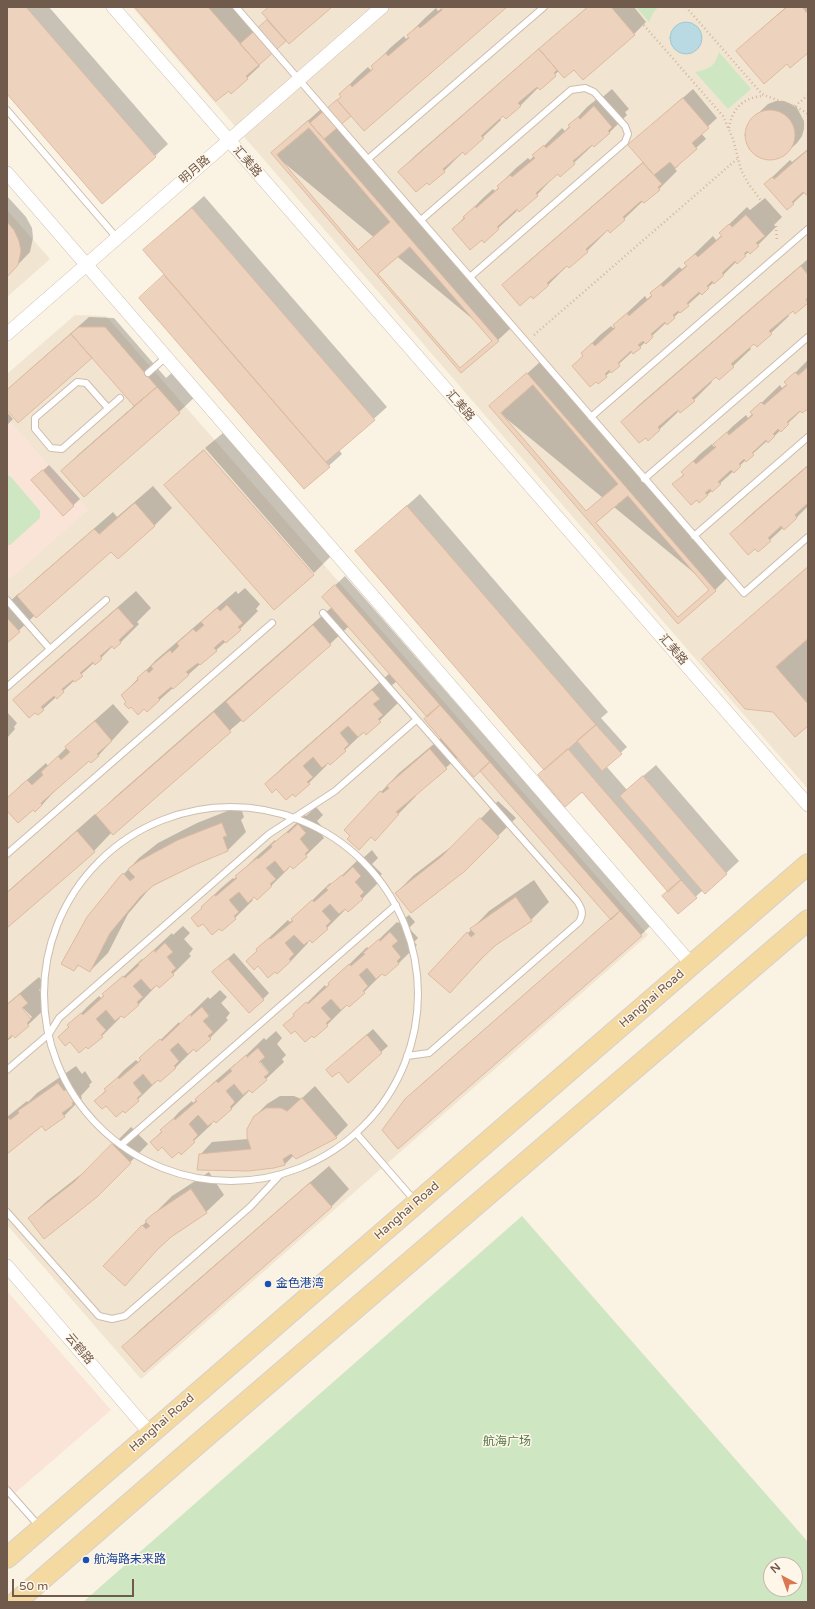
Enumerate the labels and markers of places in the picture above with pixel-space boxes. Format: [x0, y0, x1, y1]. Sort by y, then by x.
place label: 金色港湾 [276, 1277, 324, 1291]
marker: 金色港湾 [263, 1279, 273, 1289]
place label: 航海路未来路 [94, 1553, 166, 1567]
marker: 航海路未来路 [81, 1555, 91, 1565]

